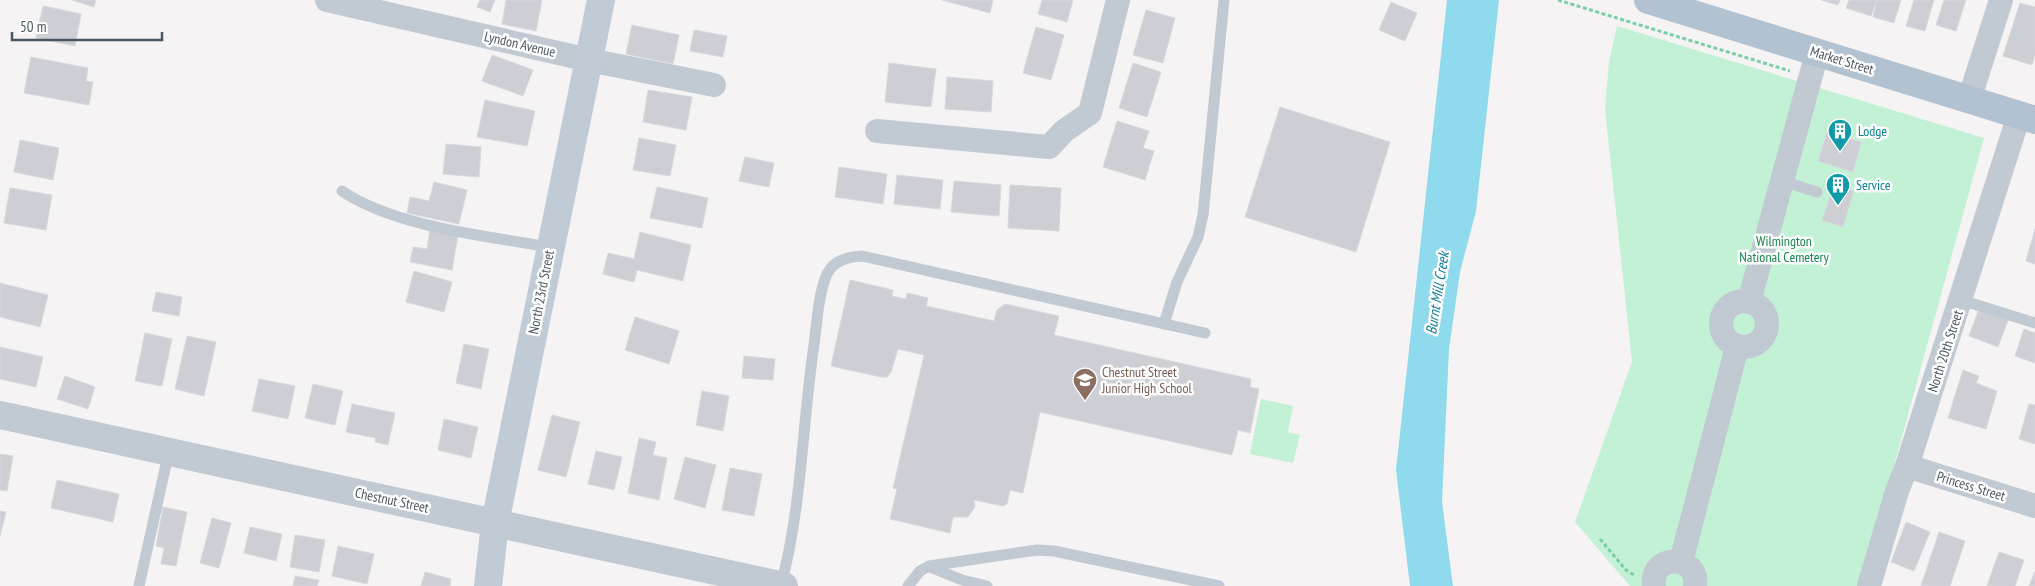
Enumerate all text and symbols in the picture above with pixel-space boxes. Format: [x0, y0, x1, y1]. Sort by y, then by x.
scale bar [12, 10, 162, 42]
text: 50 m [20, 17, 46, 36]
street label: Lyndon Avenue [483, 27, 558, 61]
street label: Market Street [1808, 42, 1876, 78]
building icon: Lodge [1827, 118, 1853, 152]
place label: Lodge [1858, 122, 1887, 140]
building icon: Service [1825, 172, 1851, 206]
place label: Service [1856, 176, 1891, 194]
park label: Wilmington National Cemetery [1739, 232, 1829, 266]
street label: North 23rd Street [524, 248, 558, 336]
water label: Burnt Mill Creek [1421, 248, 1453, 336]
street label: North 20th Street [1923, 308, 1967, 394]
place label: Chestnut Street Junior High School [1101, 363, 1192, 397]
school or university icon: Chestnut Street Junior High School [1072, 367, 1098, 401]
street label: Princess Street [1934, 467, 2008, 505]
street label: Chestnut Street [353, 483, 431, 517]

